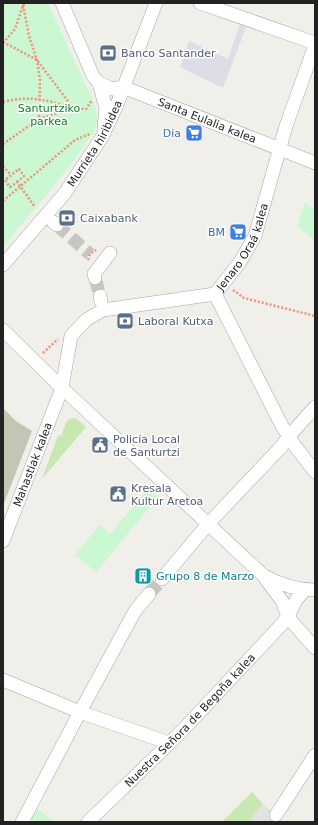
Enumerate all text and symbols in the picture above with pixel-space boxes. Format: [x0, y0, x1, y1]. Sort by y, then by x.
bank icon: Banco Santander [98, 43, 118, 63]
place label: Banco Santander [121, 47, 216, 60]
street label: Santa Eulalia kalea [156, 95, 258, 146]
street label: Murrieta hiribidea [65, 99, 125, 189]
park label: Santurtziko parkea [18, 102, 80, 128]
supermarket icon: Dia [184, 123, 204, 143]
place label: Dia [163, 127, 181, 140]
street label: Jenaro Oraá kalea [214, 202, 271, 294]
bank icon: Caixabank [57, 208, 77, 228]
place label: Caixabank [80, 212, 138, 225]
supermarket icon: BM [228, 222, 248, 242]
place label: BM [208, 226, 225, 239]
bank icon: Laboral Kutxa [115, 311, 135, 331]
place label: Laboral Kutxa [138, 315, 214, 328]
street label: Mahastiak kalea [11, 421, 55, 509]
place label: Policía Local de Santurtzi [113, 433, 180, 459]
public building icon: Policía Local de Santurtzi [90, 435, 110, 455]
place label: Kresala Kultur Aretoa [131, 482, 203, 508]
public building icon: Kresala Kultur Aretoa [108, 484, 128, 504]
building icon: Grupo 8 de Marzo [133, 566, 153, 586]
place label: Grupo 8 de Marzo [156, 570, 254, 583]
street label: Nuestra Señora de Begoña kalea [122, 651, 258, 790]

